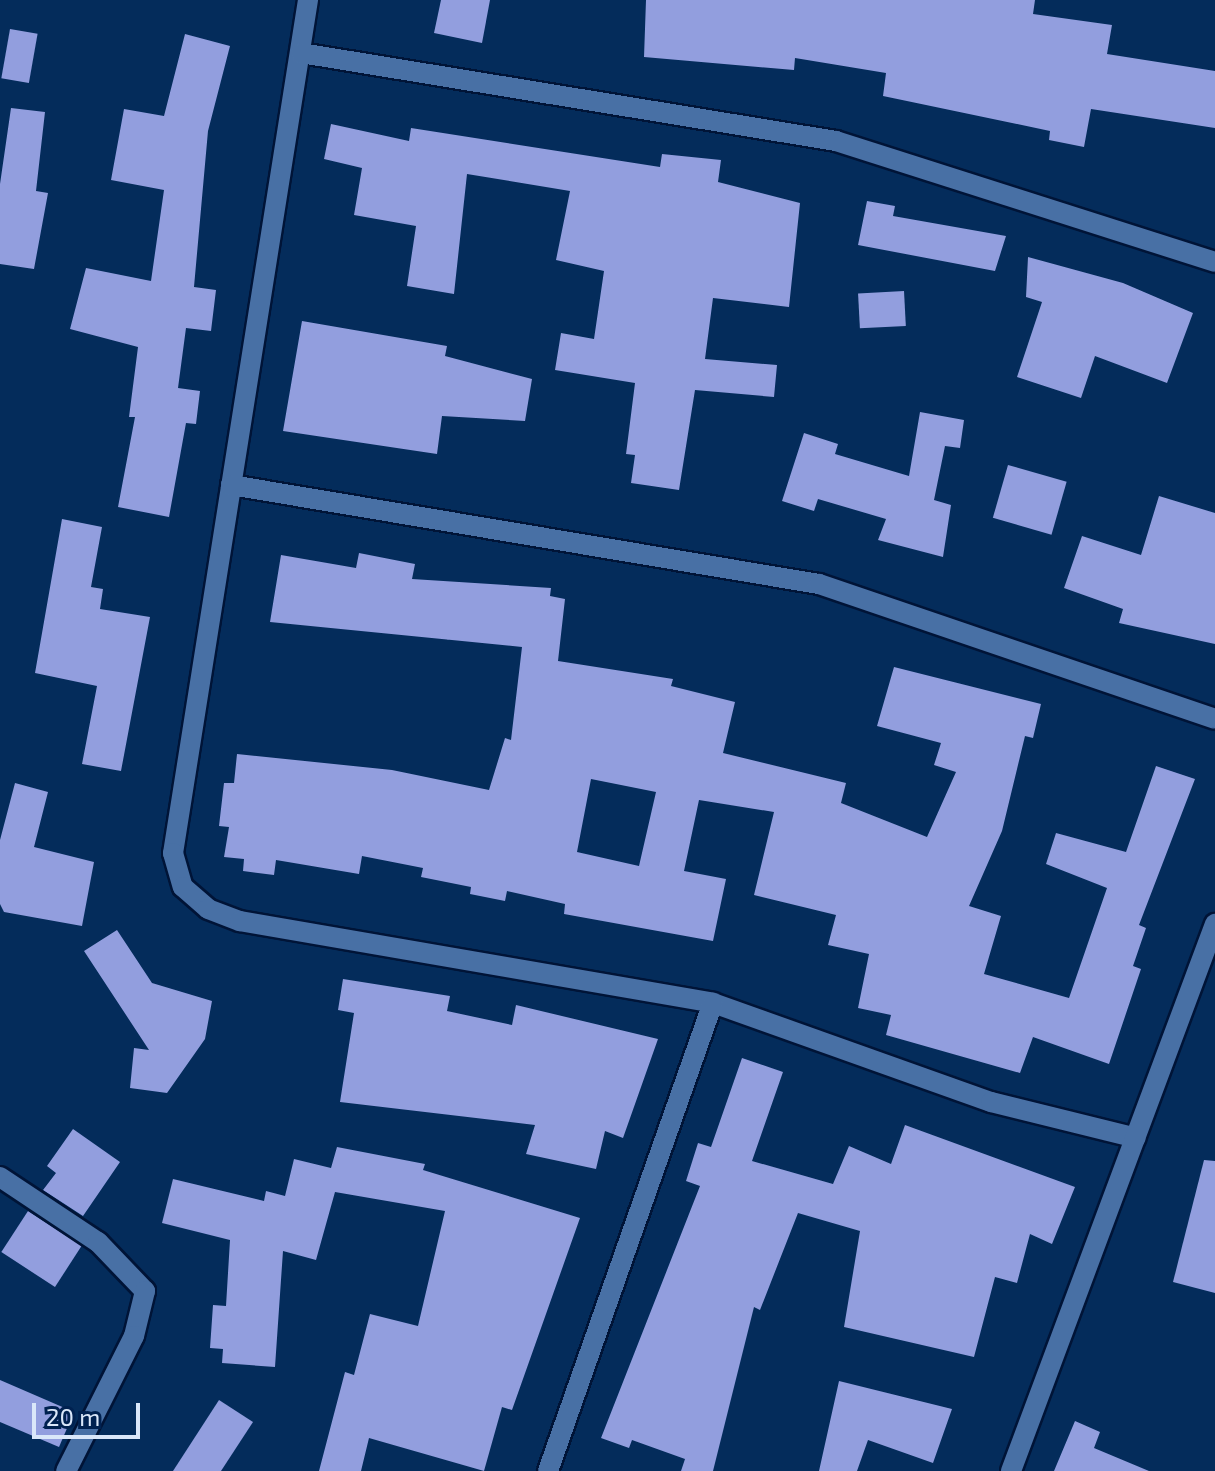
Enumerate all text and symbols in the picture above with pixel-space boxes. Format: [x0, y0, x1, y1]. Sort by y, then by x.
scale bar [36, 1387, 144, 1437]
text: 20 m [46, 1402, 100, 1431]

